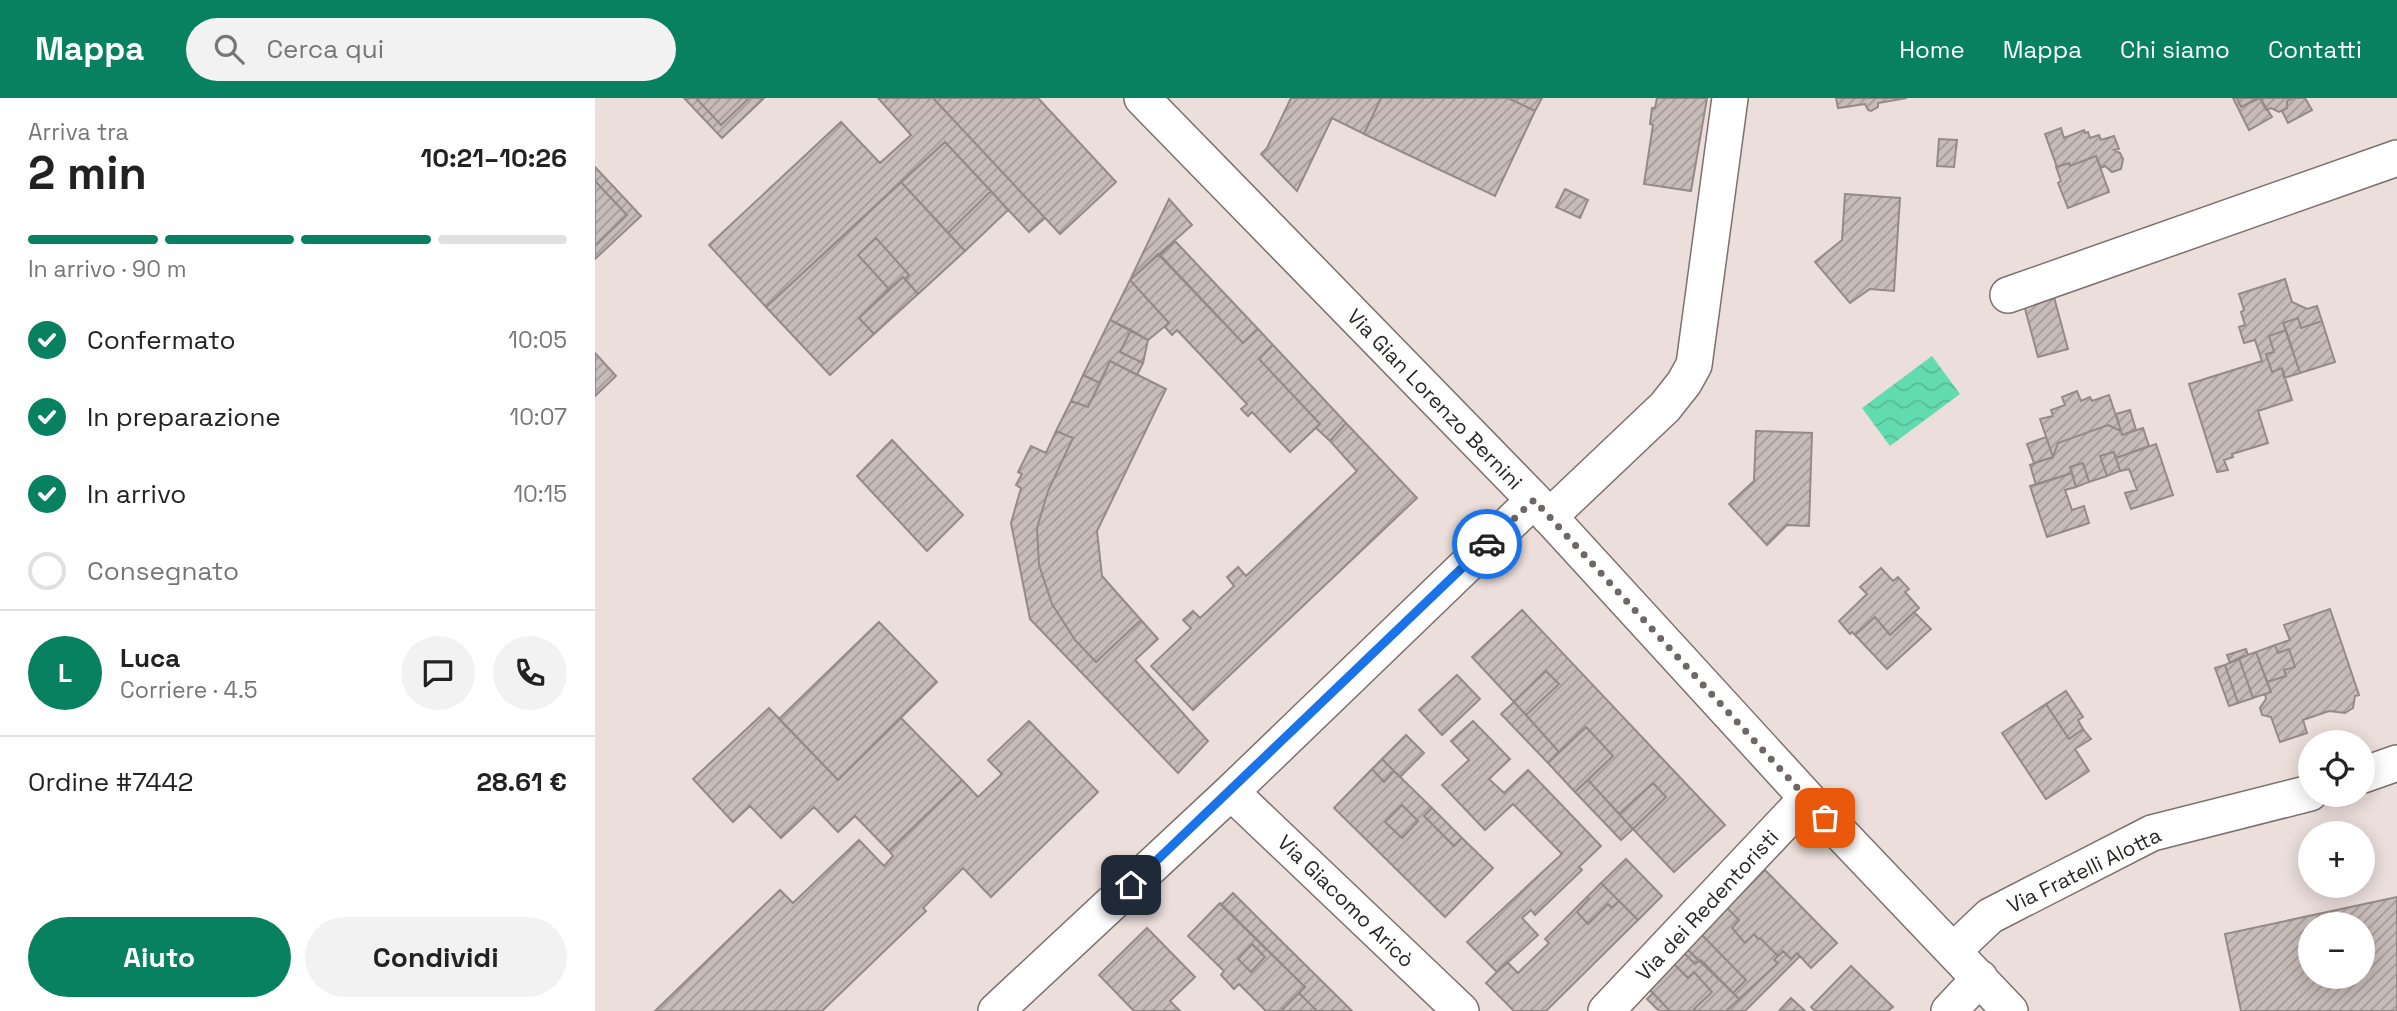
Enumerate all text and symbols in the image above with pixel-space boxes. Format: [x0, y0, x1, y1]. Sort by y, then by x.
search box [186, 18, 676, 81]
text: Mappa [35, 28, 144, 70]
icon: search [210, 30, 248, 68]
text: Cerca qui [266, 32, 384, 66]
text: Home [1899, 34, 1965, 65]
text: Mappa [2003, 34, 2082, 65]
text: Chi siamo [2120, 34, 2230, 65]
text: Contatti [2268, 34, 2362, 65]
text: Arriva tra [28, 117, 129, 147]
text: 10:21–10:26 [420, 141, 567, 175]
text: 2 min [28, 144, 147, 202]
text: In arrivo · 90 m [28, 254, 187, 284]
street label: Via Gian Lorenzo Bernini [1341, 303, 1529, 495]
icon: check [28, 321, 66, 359]
text: Confermato [87, 323, 235, 357]
text: 10:05 [508, 325, 567, 355]
icon: check [28, 398, 66, 436]
text: In preparazione [87, 400, 281, 434]
text: 10:07 [510, 402, 567, 432]
icon: check [28, 475, 66, 513]
text: In arrivo [87, 477, 186, 511]
text: 10:15 [513, 479, 567, 509]
courier [1452, 509, 1522, 579]
icon: car [1468, 525, 1506, 563]
text: Consegnato [87, 554, 239, 588]
button: chat [401, 636, 475, 710]
button: phone [493, 636, 567, 710]
text: Luca [120, 641, 180, 675]
text: L [58, 656, 72, 690]
text: Corriere · 4.5 [120, 675, 258, 705]
map controls [2298, 730, 2375, 989]
button: locate [2298, 730, 2375, 807]
text: Ordine #7442 [28, 765, 194, 799]
text: 28.61 € [477, 765, 567, 799]
pin [1795, 788, 1855, 848]
icon: bag [1806, 799, 1844, 837]
street label: Via Fratelli Alotta [2003, 821, 2165, 919]
button: + [2298, 821, 2375, 898]
street label: Via dei Redentoristi [1630, 824, 1784, 986]
street label: Via Giacomo Aricò [1272, 829, 1420, 973]
pin [1101, 855, 1161, 915]
icon: home [1112, 866, 1150, 904]
button: − [2298, 912, 2375, 989]
button: Aiuto [28, 917, 291, 997]
button: Condividi [305, 917, 567, 997]

